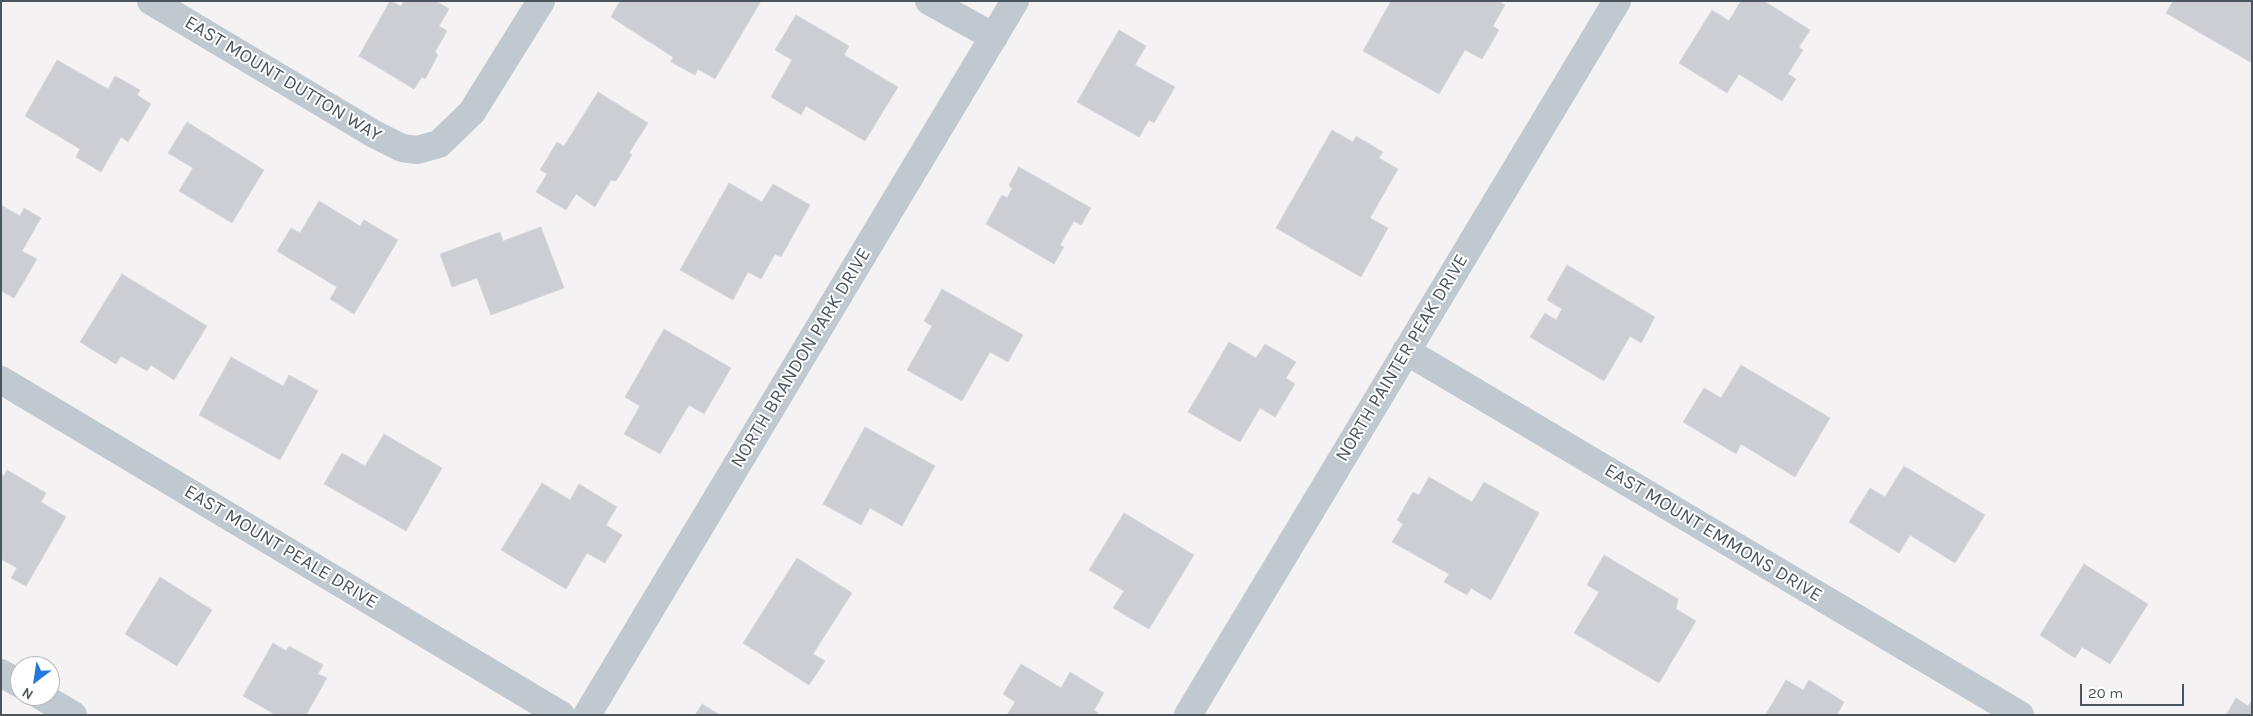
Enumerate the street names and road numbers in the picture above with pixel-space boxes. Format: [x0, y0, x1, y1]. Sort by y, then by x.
street label: EAST MOUNT DUTTON WAY [180, 11, 386, 147]
street label: NORTH BRANDON PARK DRIVE [726, 244, 876, 472]
street label: NORTH PAINTER PEAK DRIVE [1331, 250, 1473, 466]
street label: EAST MOUNT EMMONS DRIVE [1600, 459, 1826, 607]
street label: EAST MOUNT PEALE DRIVE [180, 480, 382, 614]

